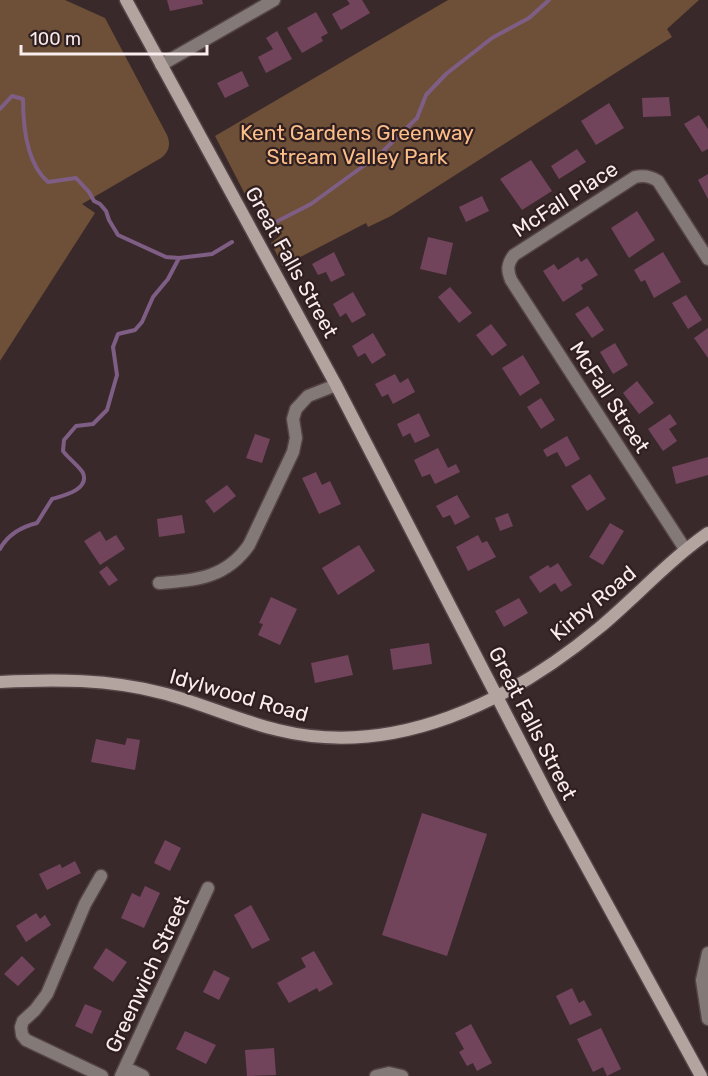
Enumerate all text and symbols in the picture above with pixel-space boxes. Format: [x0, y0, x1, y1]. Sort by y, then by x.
scale bar [21, 18, 207, 56]
text: 100 m [30, 28, 81, 50]
park label: Kent Gardens Greenway Stream Valley Park [240, 120, 474, 169]
street label: McFall Place [508, 156, 622, 242]
street label: Great Falls Street [240, 182, 344, 342]
street label: McFall Street [565, 337, 655, 457]
street label: Kirby Road [545, 560, 641, 646]
street label: Great Falls Street [484, 642, 582, 804]
street label: Idylwood Road [167, 663, 311, 727]
street label: Greenwich Street [100, 892, 194, 1056]

